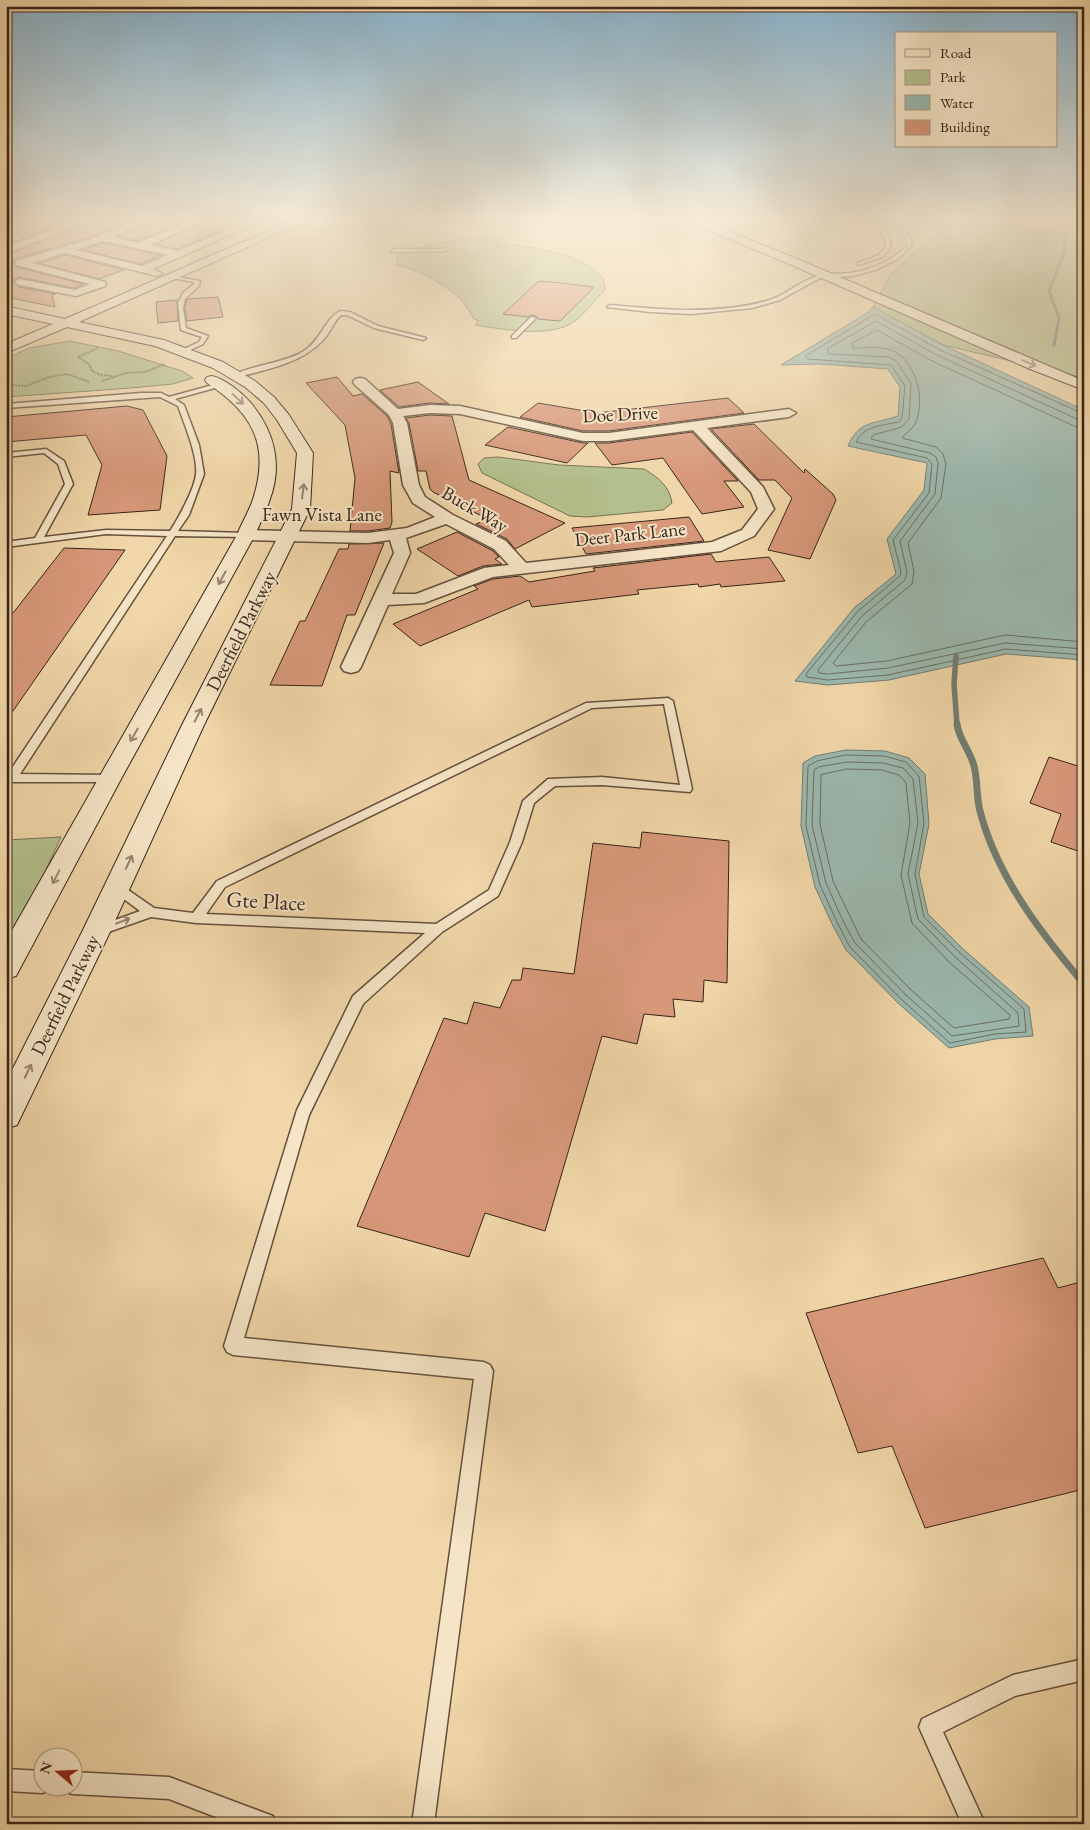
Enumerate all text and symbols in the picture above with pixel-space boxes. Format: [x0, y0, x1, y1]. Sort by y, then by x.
legend [895, 32, 1058, 148]
text: Road [940, 43, 972, 62]
text: Park [940, 67, 967, 86]
text: Water [940, 93, 974, 112]
text: Building [940, 117, 990, 136]
one-way arrow [1021, 359, 1036, 369]
one-way arrow [232, 393, 244, 405]
street label: Doe Drive [582, 400, 658, 428]
street label: Buck Way [437, 480, 513, 538]
one-way arrow [298, 483, 308, 499]
street label: Fawn Vista Lane [262, 502, 382, 527]
street label: Deer Park Lane [573, 516, 687, 552]
street label: Deerfield Parkway [200, 566, 282, 695]
one-way arrow [217, 570, 227, 585]
one-way arrow [194, 708, 204, 723]
one-way arrow [128, 727, 138, 741]
one-way arrow [125, 855, 135, 870]
one-way arrow [50, 869, 60, 884]
street label: Gte Place [226, 884, 307, 918]
one-way arrow [115, 916, 130, 925]
street label: Deerfield Parkway [25, 930, 105, 1060]
one-way arrow [24, 1064, 33, 1079]
north arrow [32, 1748, 82, 1798]
text: N [35, 1759, 56, 1776]

